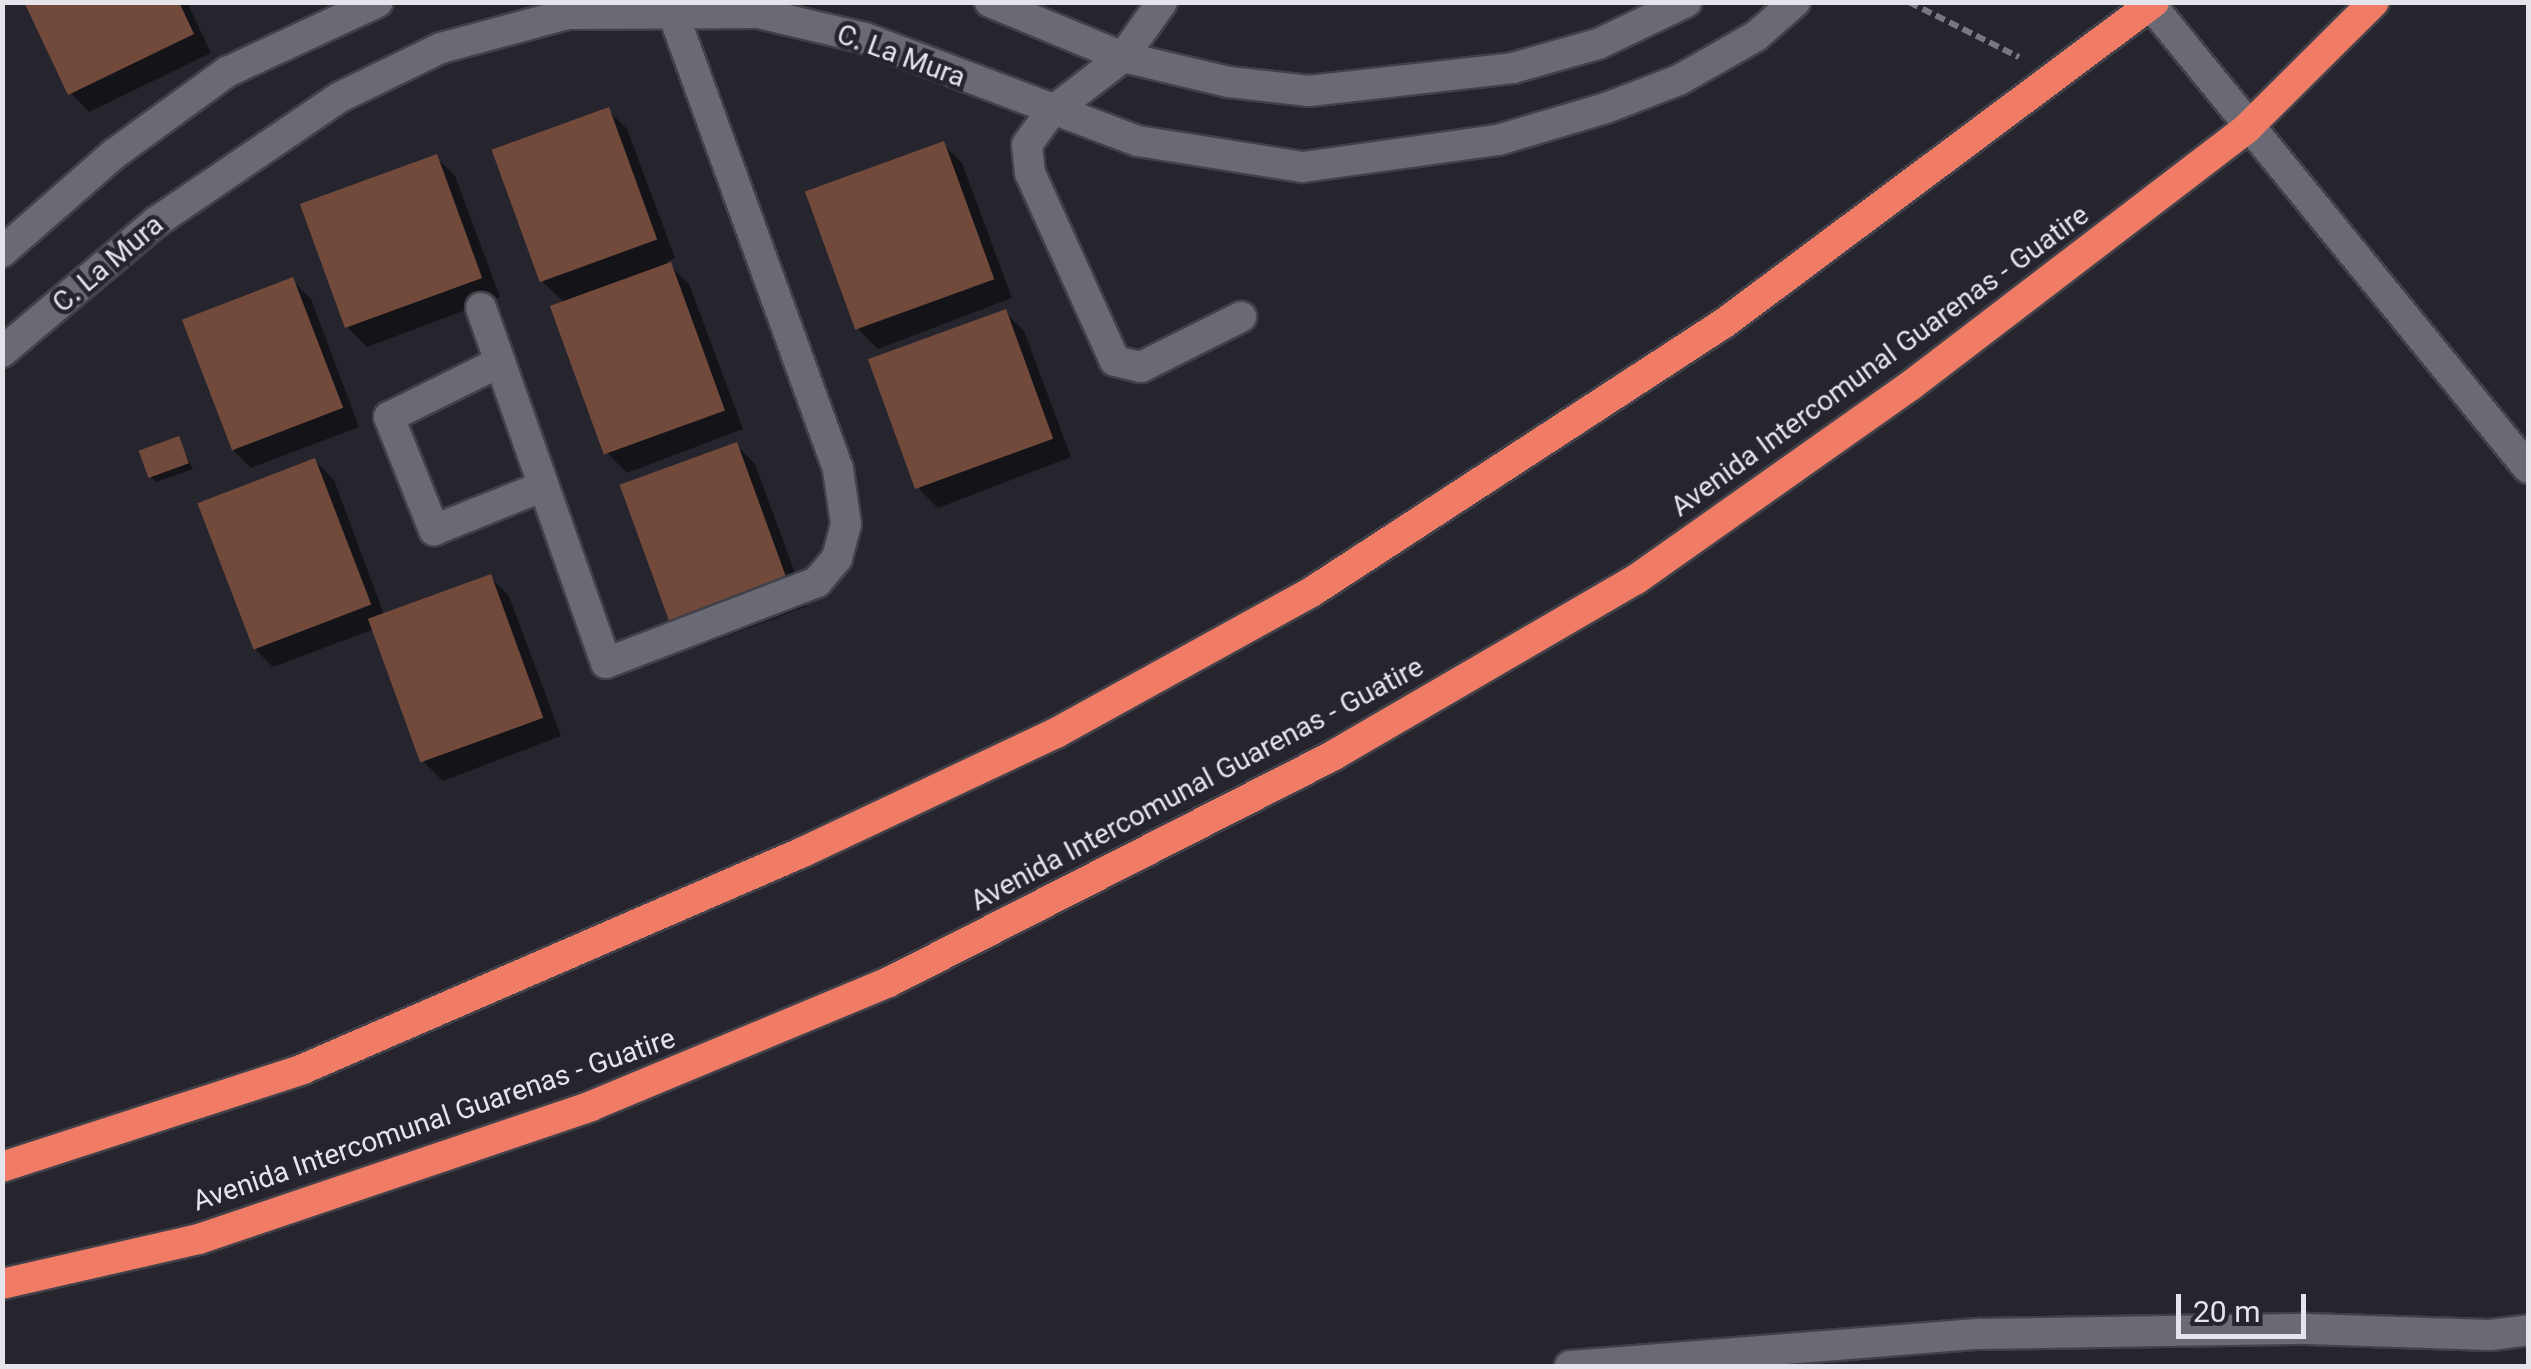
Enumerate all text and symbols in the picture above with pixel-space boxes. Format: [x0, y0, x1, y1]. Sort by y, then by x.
street label: C. La Mura [832, 17, 970, 95]
street label: Avenida Intercomunal Guarenas - Guatire [1665, 198, 2095, 524]
street label: C. La Mura [46, 208, 170, 320]
street label: Avenida Intercomunal Guarenas - Guatire [965, 650, 1429, 918]
street label: Avenida Intercomunal Guarenas - Guatire [188, 1021, 680, 1219]
scale bar [2181, 1274, 2311, 1336]
text: 20 m [2193, 1294, 2260, 1329]

